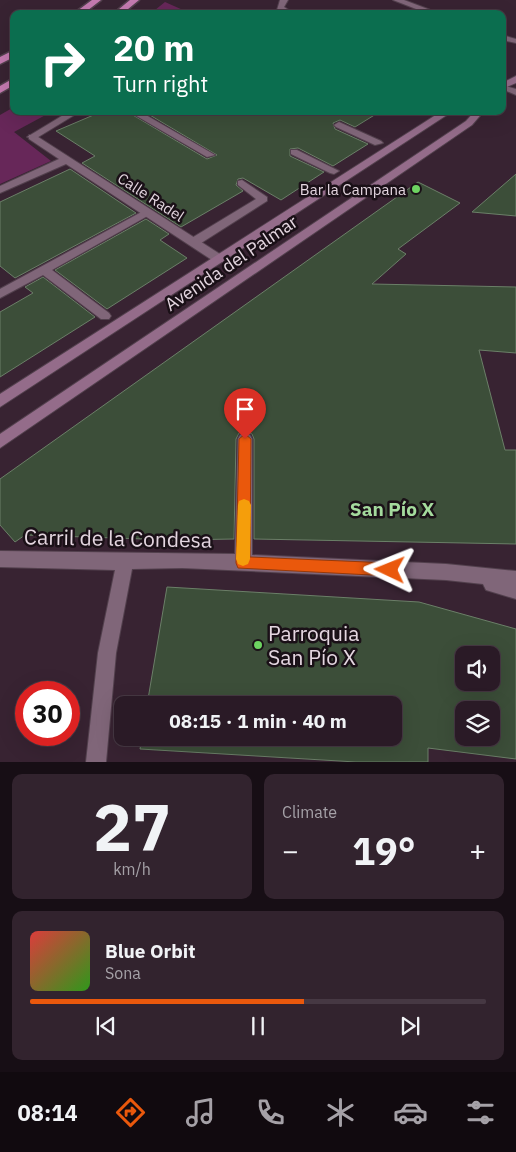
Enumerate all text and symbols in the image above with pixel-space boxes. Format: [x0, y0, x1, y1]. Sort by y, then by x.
text: 20 m [113, 25, 195, 71]
icon: right [30, 30, 95, 95]
text: Turn right [113, 69, 208, 98]
street label: Calle Radel [114, 168, 188, 226]
place label: Bar la Campana [300, 180, 406, 199]
marker: Bar la Campana [410, 183, 422, 195]
street label: Avenida del Palmar [160, 210, 302, 316]
pin [224, 388, 266, 439]
icon: arrive [231, 395, 259, 423]
district label: San Pío X [350, 497, 434, 521]
street label: Carril de la Condesa [24, 522, 212, 554]
position arrow [363, 543, 415, 595]
place label: Parroquia San Pío X [268, 619, 359, 671]
marker: Parroquia San Pío X [252, 639, 264, 651]
map controls [455, 646, 500, 746]
button: sound [455, 646, 500, 691]
speed limit sign: 30 [15, 681, 80, 746]
button: layers [455, 701, 500, 746]
text: 08:15 · 1 min · 40 m [169, 709, 347, 733]
text: 27 [93, 784, 171, 869]
text: Climate [282, 802, 337, 822]
text: 19° [352, 826, 416, 875]
text: − [282, 832, 299, 869]
text: + [469, 832, 486, 869]
text: km/h [113, 859, 151, 879]
text: Blue Orbit [105, 939, 195, 963]
text: Sona [105, 963, 141, 983]
icon: previous [92, 1012, 120, 1040]
icon: pause [244, 1012, 272, 1040]
icon: next [396, 1012, 424, 1040]
icon: directions [113, 1095, 148, 1130]
icon: music [183, 1095, 218, 1130]
icon: phone [253, 1095, 288, 1130]
icon: climate [323, 1095, 358, 1130]
icon: car [393, 1095, 428, 1130]
icon: filters [463, 1095, 498, 1130]
text: 08:14 [18, 1098, 78, 1127]

